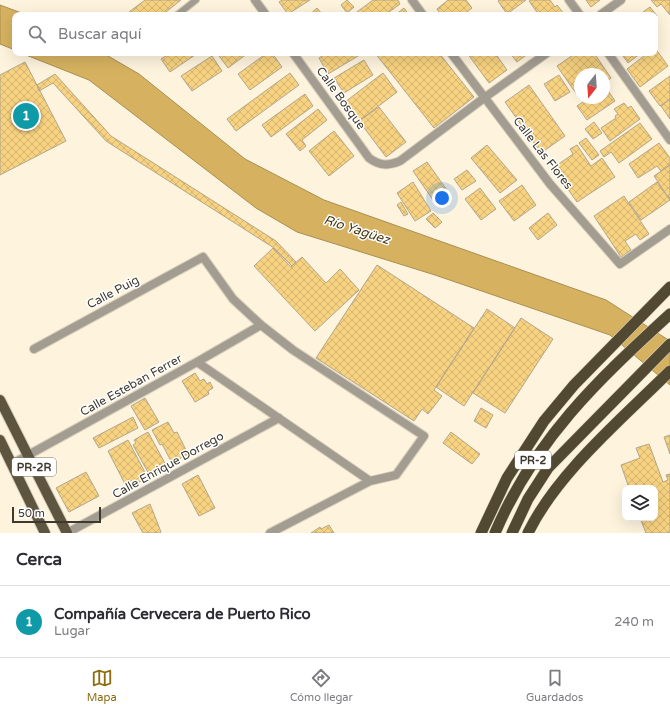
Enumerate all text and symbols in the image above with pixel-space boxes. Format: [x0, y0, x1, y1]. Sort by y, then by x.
search box [12, 12, 658, 56]
icon: search [26, 23, 48, 45]
text: Buscar aquí [58, 25, 141, 43]
street label: Calle Bosque [314, 64, 369, 132]
north arrow [574, 68, 610, 104]
pin: 1 [13, 101, 39, 131]
street label: Calle Las Flores [510, 114, 576, 192]
your location [432, 188, 452, 208]
water label: Río Yagüez [322, 212, 393, 249]
street label: Calle Puig [85, 272, 141, 312]
street label: Calle Esteban Ferrer [78, 351, 185, 419]
street label: Calle Enrique Dorrego [110, 429, 226, 501]
road number: PR-2 [515, 451, 551, 469]
road number: PR-2R [12, 458, 56, 476]
map controls [622, 485, 658, 521]
button: layers [622, 485, 658, 521]
scale bar [12, 505, 101, 524]
text: 50 m [18, 507, 45, 520]
text: Cerca [16, 549, 62, 570]
text: Compañía Cervecera de Puerto Rico [54, 605, 311, 623]
text: 1 [25, 614, 33, 630]
text: 240 m [614, 614, 654, 630]
text: Lugar [54, 623, 90, 639]
tab: Mapa [87, 667, 117, 704]
tab: Cómo llegar [290, 667, 353, 704]
tab: Guardados [526, 667, 583, 704]

